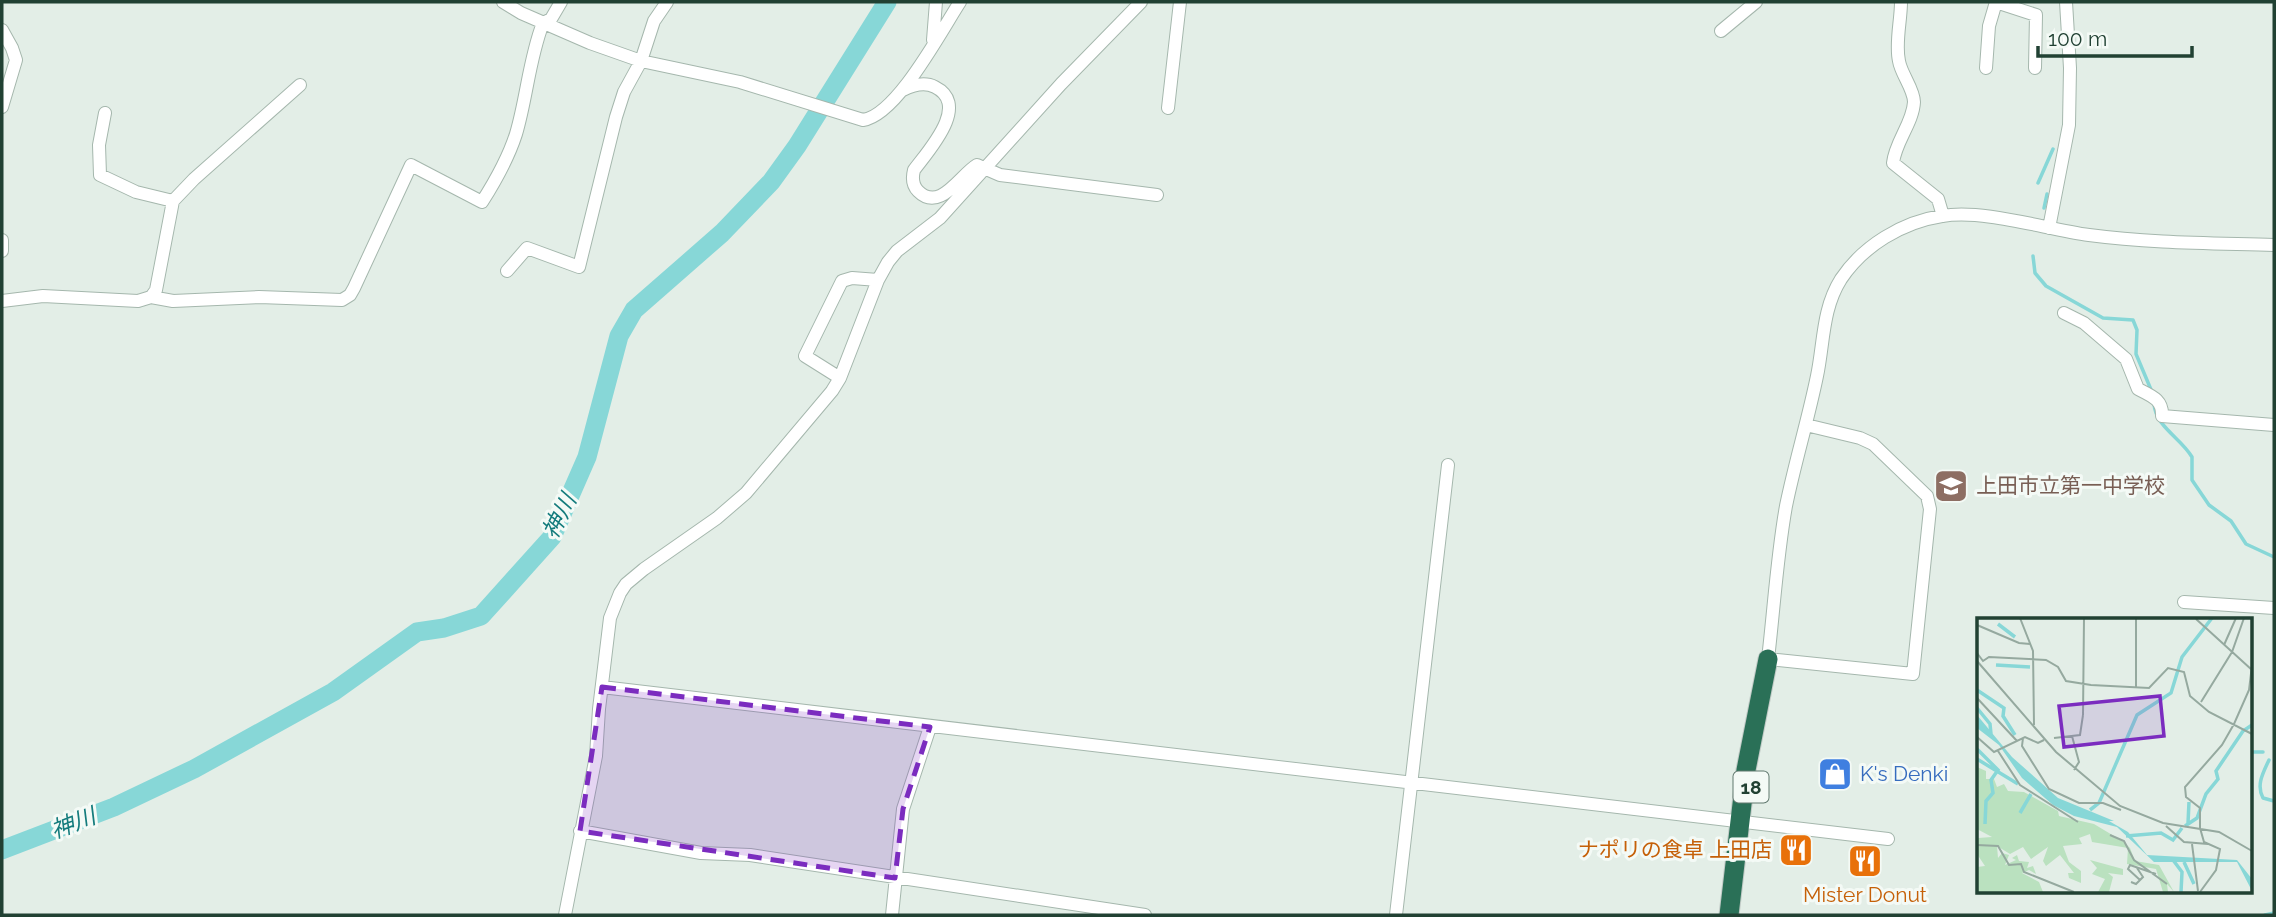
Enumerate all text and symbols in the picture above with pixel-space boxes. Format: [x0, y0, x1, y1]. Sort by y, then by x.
scale bar [2038, 14, 2192, 58]
text: 100 m [2048, 26, 2107, 51]
school or university icon: 上田市立第一中学校 [1932, 467, 1970, 505]
place label: 上田市立第一中学校 [1976, 473, 2165, 498]
water label: 神川 [536, 486, 582, 542]
inset map [1977, 618, 2252, 892]
shop icon: K's Denki [1816, 755, 1854, 793]
place label: K's Denki [1860, 761, 1948, 786]
road number: 18 [1734, 772, 1768, 802]
water label: 神川 [47, 801, 102, 843]
restaurant icon: ナポリの食卓 上田店 [1777, 831, 1815, 869]
place label: ナポリの食卓 上田店 [1578, 837, 1772, 862]
restaurant icon: Mister Donut [1846, 842, 1884, 880]
place label: Mister Donut [1803, 882, 1927, 907]

